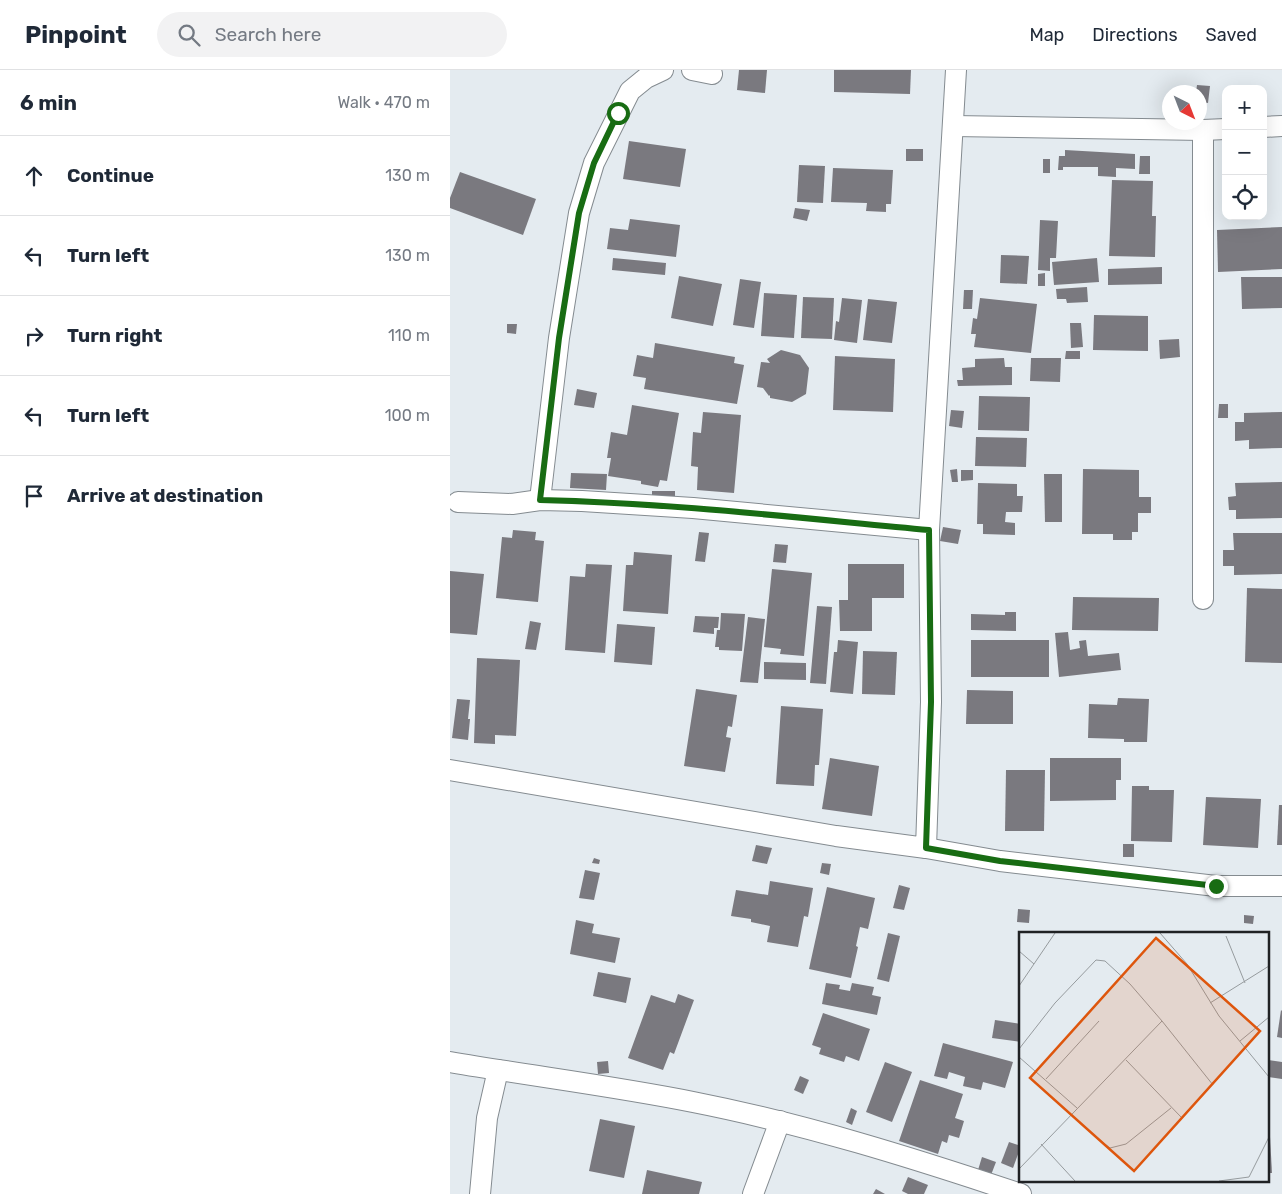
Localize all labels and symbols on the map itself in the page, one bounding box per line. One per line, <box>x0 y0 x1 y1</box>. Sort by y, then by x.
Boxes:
north arrow <box>1162 85 1207 130</box>
route start <box>607 102 630 125</box>
route end <box>1205 875 1228 898</box>
inset map <box>1019 932 1269 1182</box>

